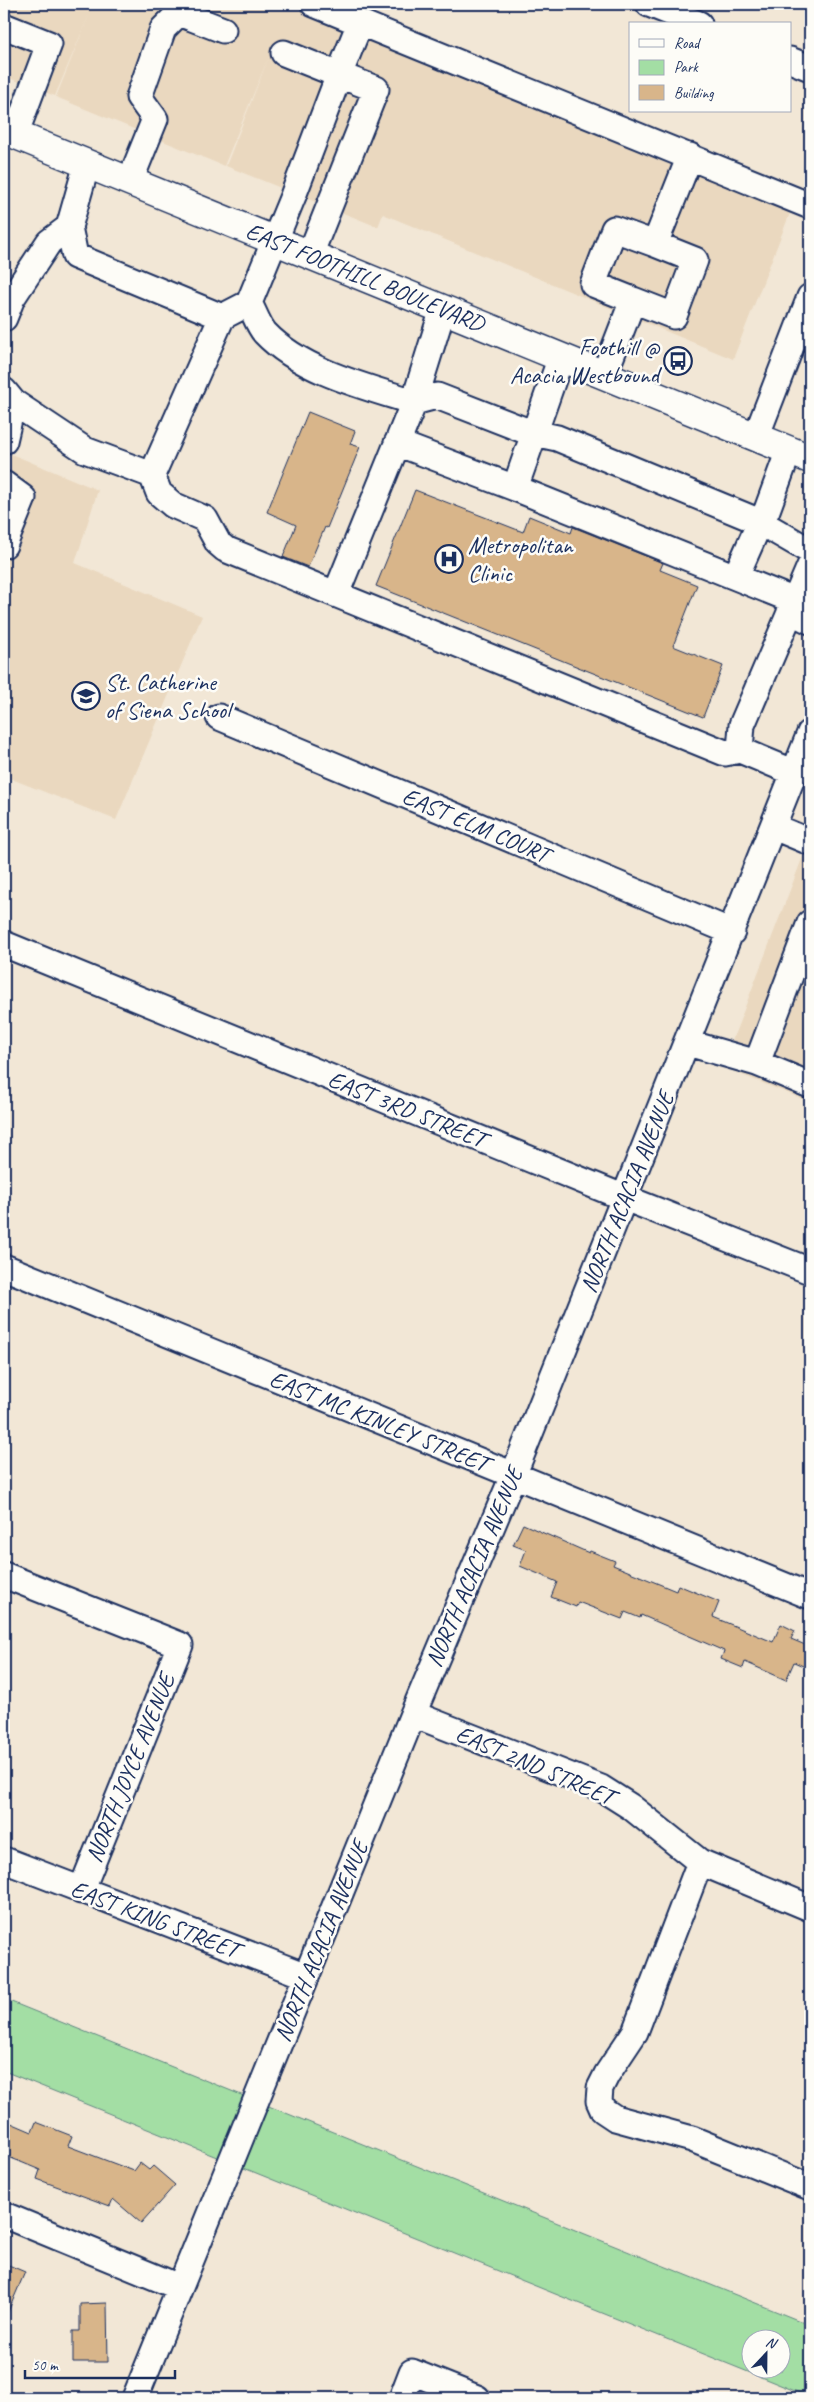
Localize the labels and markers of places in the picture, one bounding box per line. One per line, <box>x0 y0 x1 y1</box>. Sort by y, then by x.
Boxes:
place label: Foothill @ Acacia Westbound <box>510 332 663 390</box>
bus stop icon: Foothill @ Acacia Westbound <box>663 346 693 376</box>
place label: Metropolitan Clinic <box>468 530 574 588</box>
hospital icon: Metropolitan Clinic <box>434 544 464 574</box>
place label: St. Catherine of Siena School <box>105 667 234 725</box>
school or university icon: St. Catherine of Siena School <box>71 681 101 711</box>

